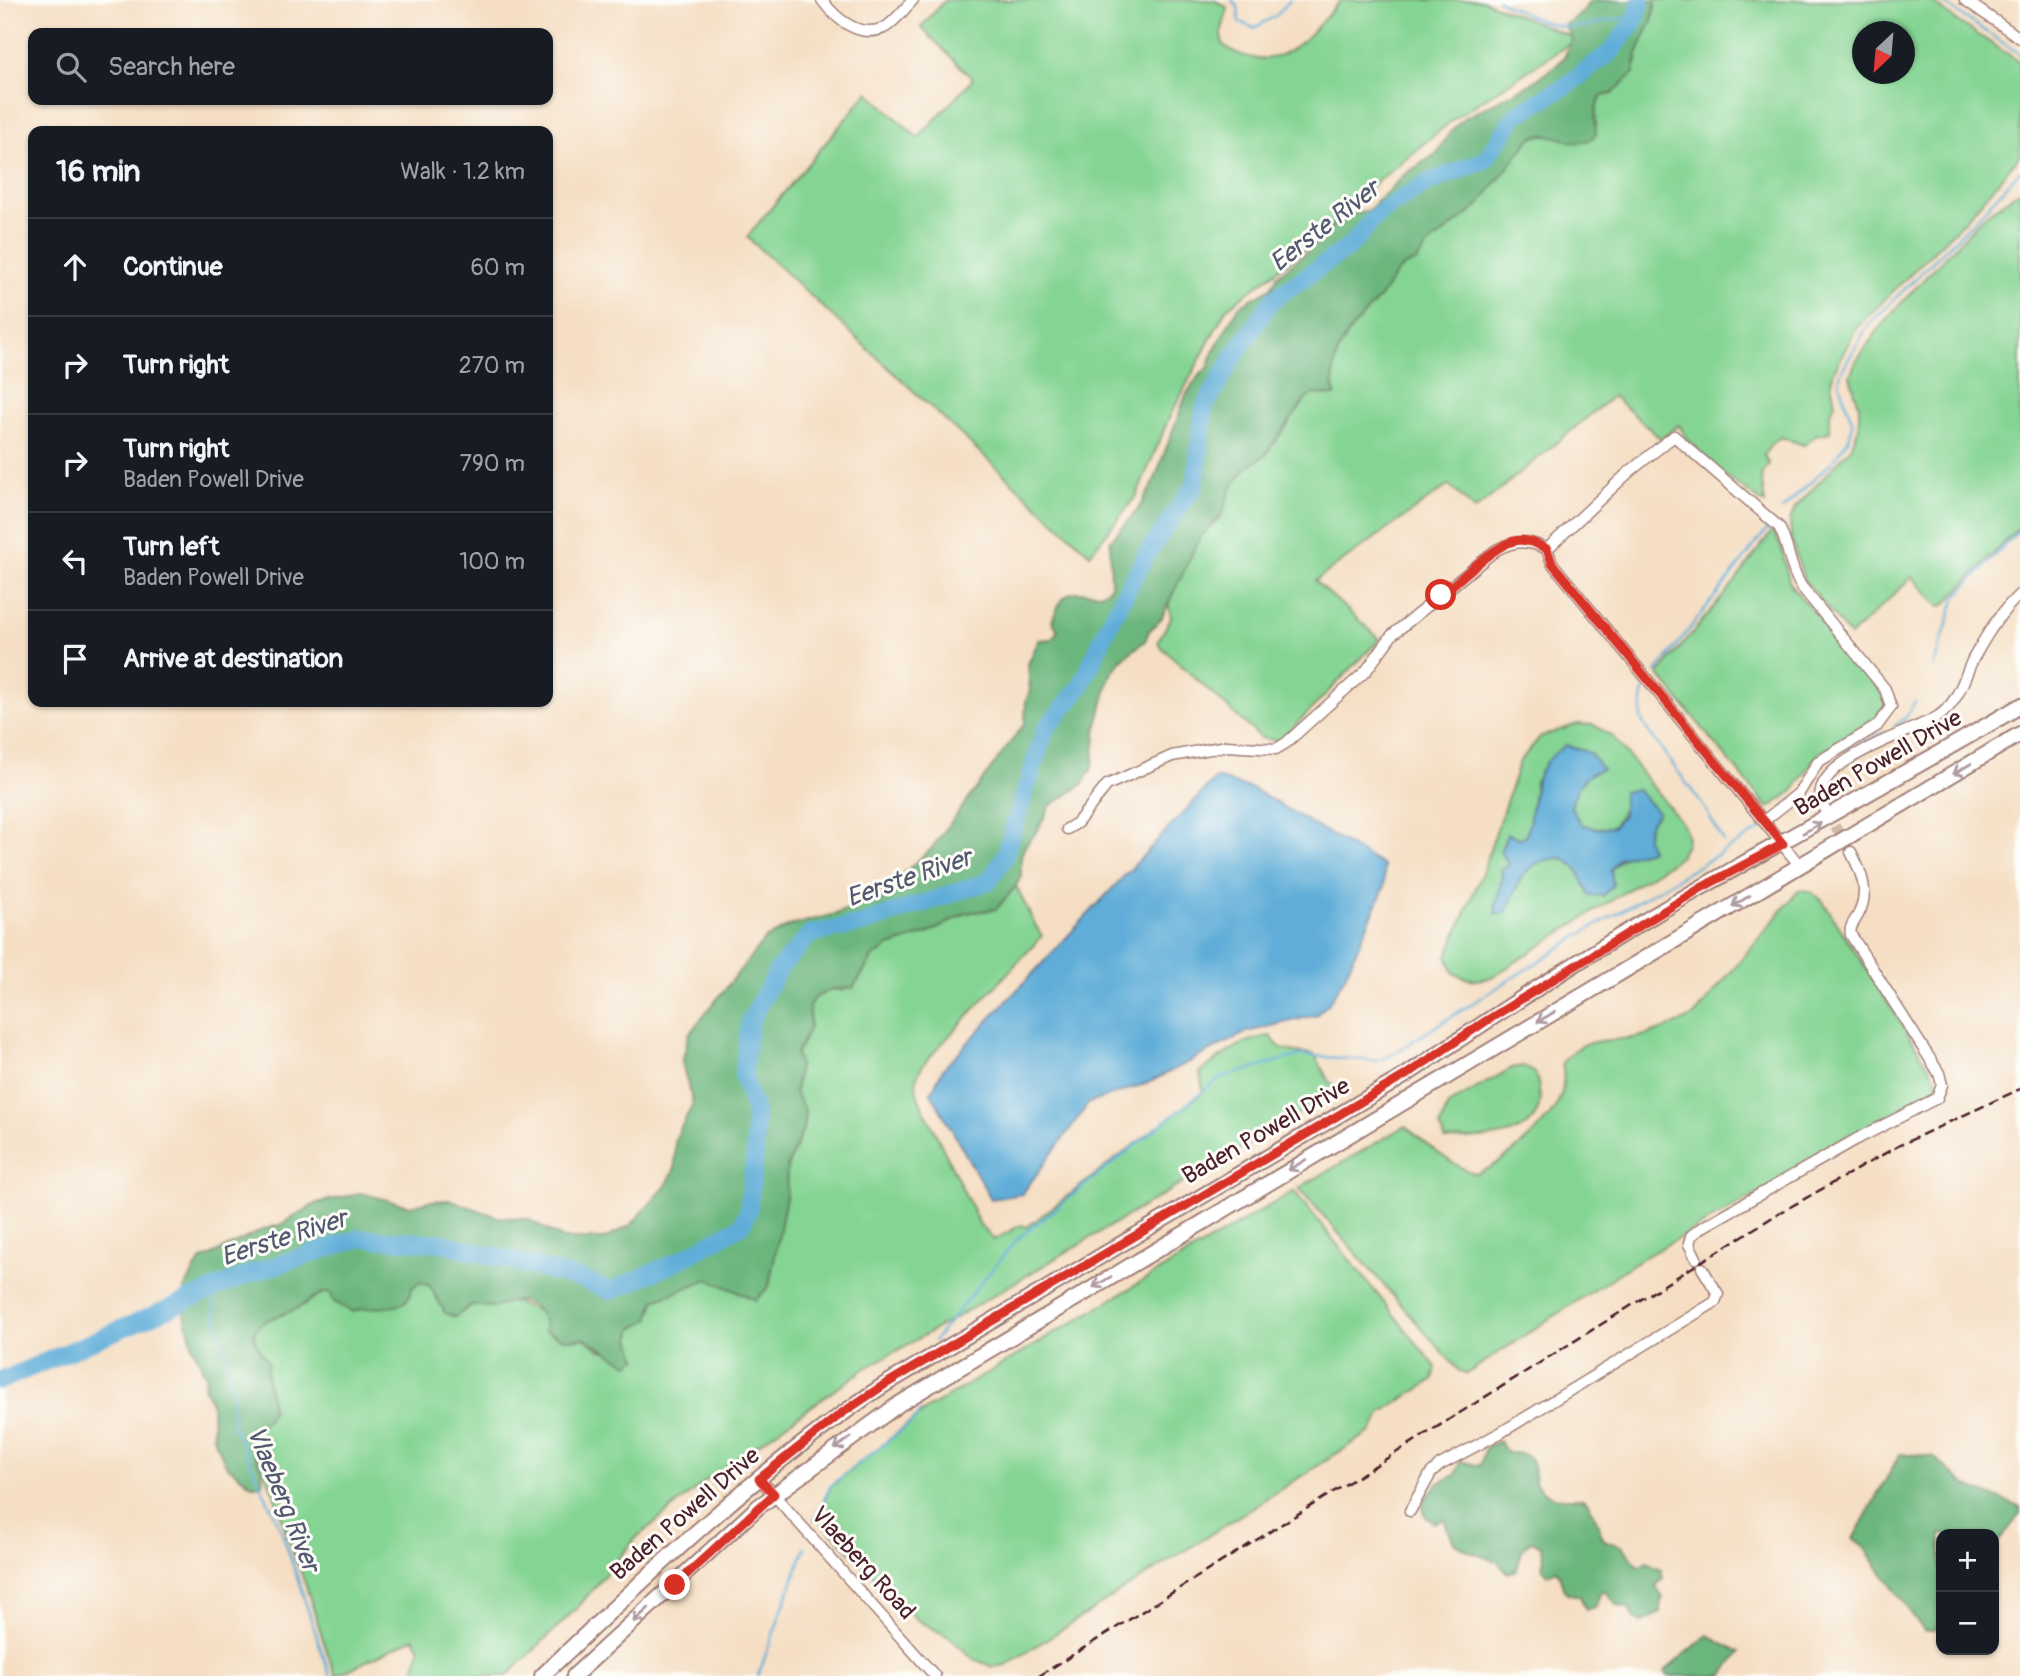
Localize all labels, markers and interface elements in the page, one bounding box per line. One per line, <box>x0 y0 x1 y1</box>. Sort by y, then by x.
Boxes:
north arrow <box>1852 21 1915 84</box>
search box <box>28 28 553 105</box>
icon: search <box>52 48 90 86</box>
text: Search here <box>108 51 235 83</box>
text: 16 min <box>56 153 140 190</box>
text: Walk · 1.2 km <box>400 157 525 186</box>
water label: Eerste River <box>1264 171 1389 279</box>
icon: ahead <box>56 248 94 286</box>
text: Continue <box>123 251 223 283</box>
text: 60 m <box>470 253 525 282</box>
icon: right <box>56 346 94 384</box>
text: Turn right <box>123 349 229 381</box>
text: 270 m <box>459 351 525 380</box>
text: Turn right <box>123 433 229 465</box>
icon: right <box>56 444 94 482</box>
text: 790 m <box>460 449 525 478</box>
text: Baden Powell Drive <box>123 465 304 494</box>
text: Turn left <box>123 531 219 563</box>
icon: left <box>56 542 94 580</box>
text: 100 m <box>459 547 525 576</box>
text: Baden Powell Drive <box>123 563 304 592</box>
route start <box>1425 579 1456 610</box>
icon: arrive <box>56 640 94 678</box>
text: Arrive at destination <box>123 643 343 675</box>
street label: Baden Powell Drive <box>1789 703 1967 823</box>
one-way arrow <box>1952 763 1972 777</box>
one-way arrow <box>1801 820 1821 834</box>
water label: Eerste River <box>842 840 979 914</box>
one-way arrow <box>1732 894 1752 908</box>
one-way arrow <box>1537 1010 1557 1024</box>
street label: Baden Powell Drive <box>1177 1071 1355 1191</box>
one-way arrow <box>1288 1158 1308 1172</box>
water label: Eerste River <box>217 1201 355 1273</box>
one-way arrow <box>1092 1275 1112 1289</box>
water label: Vlaeberg River <box>239 1421 328 1580</box>
one-way arrow <box>834 1436 853 1450</box>
street label: Baden Powell Drive <box>604 1441 766 1587</box>
street label: Vlaeberg Road <box>805 1500 921 1626</box>
map controls <box>1936 1529 1999 1655</box>
button: + <box>1936 1529 1999 1592</box>
route end <box>659 1569 690 1600</box>
button: − <box>1936 1592 1999 1655</box>
one-way arrow <box>632 1607 650 1623</box>

